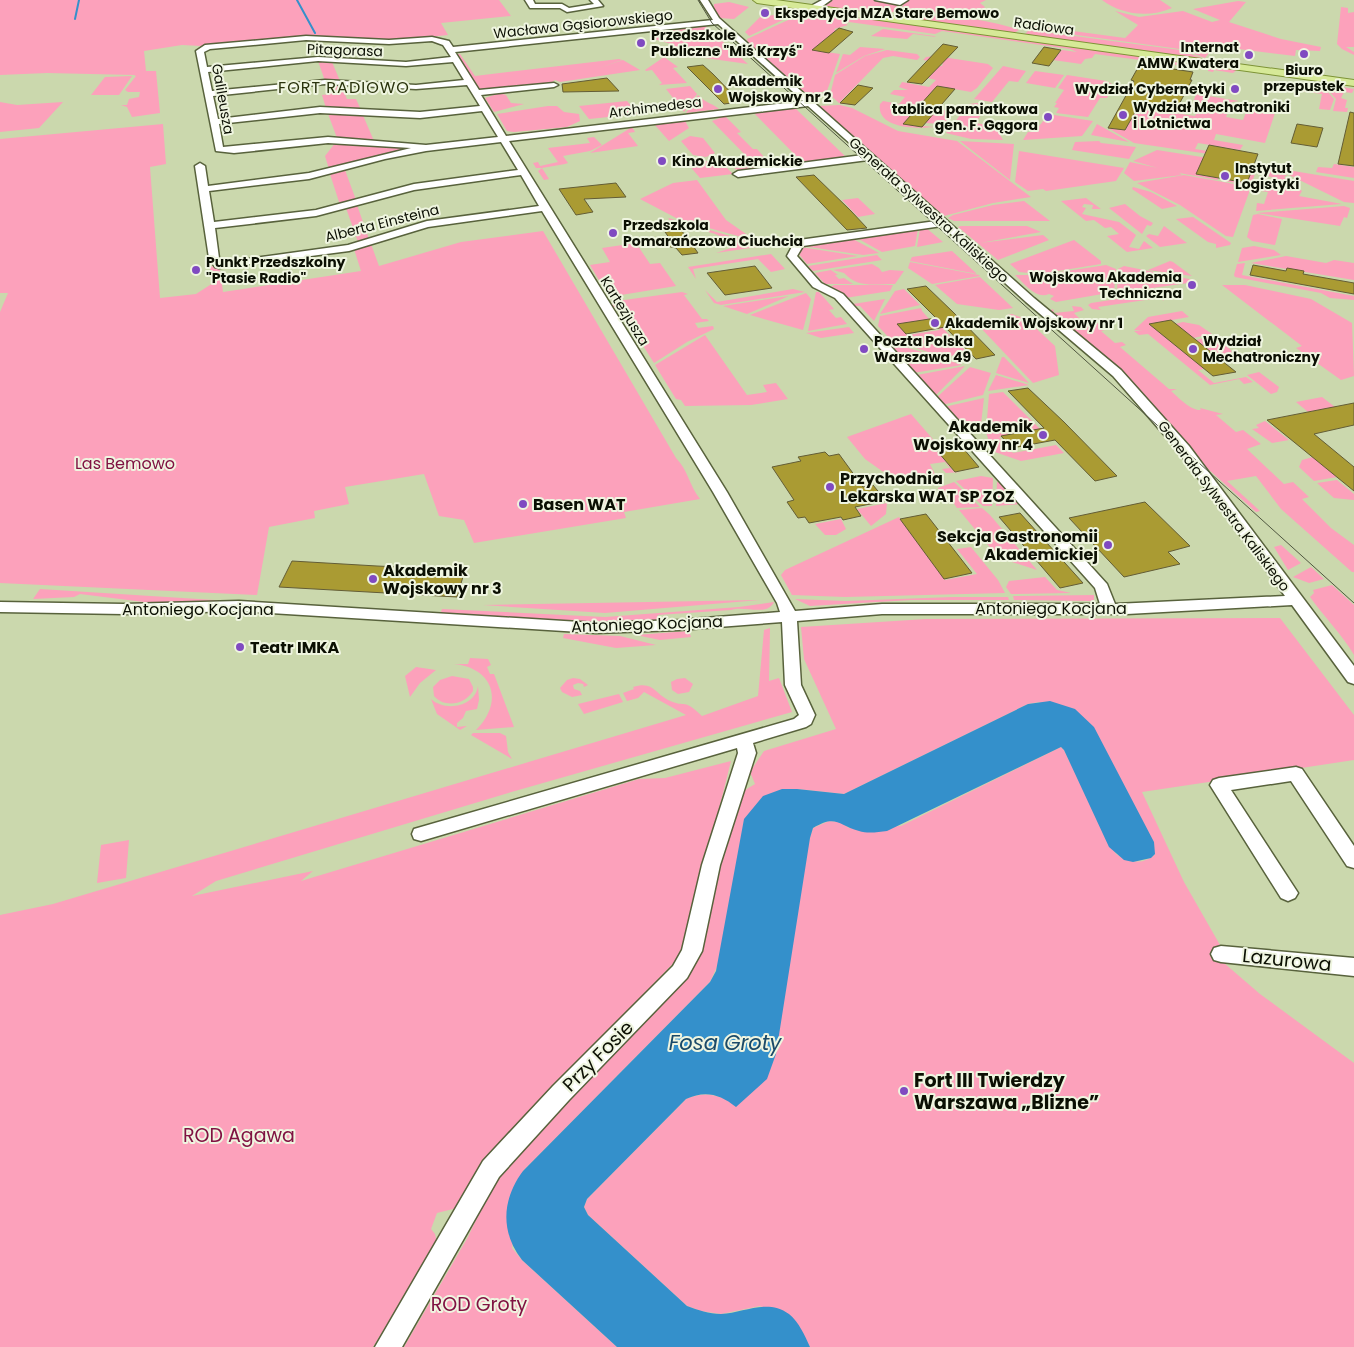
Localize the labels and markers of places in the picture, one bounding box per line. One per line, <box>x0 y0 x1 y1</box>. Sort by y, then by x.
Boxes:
place label: Ekspedycja MZA Stare Bemowo <box>775 3 999 23</box>
marker: Ekspedycja MZA Stare Bemowo <box>759 7 771 19</box>
place label: Przedszkole Publiczne "Miś Krzyś" <box>651 25 802 61</box>
marker: Przedszkole Publiczne "Miś Krzyś" <box>635 37 647 49</box>
place label: Internat AMW Kwatera <box>1137 37 1239 73</box>
marker: Biuro przepustek <box>1298 48 1310 60</box>
marker: Internat AMW Kwatera <box>1243 49 1255 61</box>
place label: Biuro przepustek <box>1264 60 1345 96</box>
place label: Akademik Wojskowy nr 2 <box>728 71 831 107</box>
place label: Wydział Cybernetyki <box>1075 79 1225 99</box>
marker: Akademik Wojskowy nr 2 <box>712 83 724 95</box>
marker: Wydział Cybernetyki <box>1229 83 1241 95</box>
place label: Wydział Mechatroniki i Lotnictwa <box>1133 97 1290 133</box>
place label: tablica pamiatkowa gen. F. Gągora <box>892 99 1038 135</box>
marker: Wydział Mechatroniki i Lotnictwa <box>1117 109 1129 121</box>
marker: tablica pamiatkowa gen. F. Gągora <box>1042 111 1054 123</box>
place label: Kino Akademickie <box>672 151 803 171</box>
marker: Kino Akademickie <box>656 155 668 167</box>
place label: Instytut Logistyki <box>1235 158 1299 194</box>
marker: Instytut Logistyki <box>1219 170 1231 182</box>
place label: Przedszkola Pomarańczowa Ciuchcia <box>623 215 803 251</box>
marker: Przedszkola Pomarańczowa Ciuchcia <box>607 227 619 239</box>
place label: Punkt Przedszkolny "Ptasie Radio" <box>206 252 346 288</box>
marker: Punkt Przedszkolny "Ptasie Radio" <box>190 264 202 276</box>
place label: Wojskowa Akademia Techniczna <box>1029 267 1182 303</box>
marker: Wojskowa Akademia Techniczna <box>1186 279 1198 291</box>
place label: Akademik Wojskowy nr 1 <box>945 313 1123 333</box>
marker: Akademik Wojskowy nr 1 <box>929 317 941 329</box>
place label: Poczta Polska Warszawa 49 <box>874 331 973 367</box>
place label: Wydział Mechatroniczny <box>1203 331 1320 367</box>
marker: Poczta Polska Warszawa 49 <box>858 343 870 355</box>
marker: Wydział Mechatroniczny <box>1187 343 1199 355</box>
place label: Akademik Wojskowy nr 4 <box>913 415 1033 456</box>
marker: Akademik Wojskowy nr 4 <box>1037 429 1049 441</box>
place label: Przychodnia Lekarska WAT SP ZOZ <box>840 467 1015 508</box>
marker: Przychodnia Lekarska WAT SP ZOZ <box>824 481 836 493</box>
place label: Basen WAT <box>533 493 626 516</box>
marker: Basen WAT <box>517 498 529 510</box>
place label: Sekcja Gastronomii Akademickiej <box>937 525 1098 566</box>
marker: Sekcja Gastronomii Akademickiej <box>1102 539 1114 551</box>
place label: Akademik Wojskowy nr 3 <box>383 559 502 600</box>
marker: Akademik Wojskowy nr 3 <box>367 573 379 585</box>
place label: Teatr IMKA <box>250 636 339 659</box>
marker: Teatr IMKA <box>234 641 246 653</box>
place label: Fort III Twierdzy Warszawa „Blizne” <box>914 1067 1099 1116</box>
marker: Fort III Twierdzy Warszawa „Blizne” <box>898 1085 910 1097</box>

